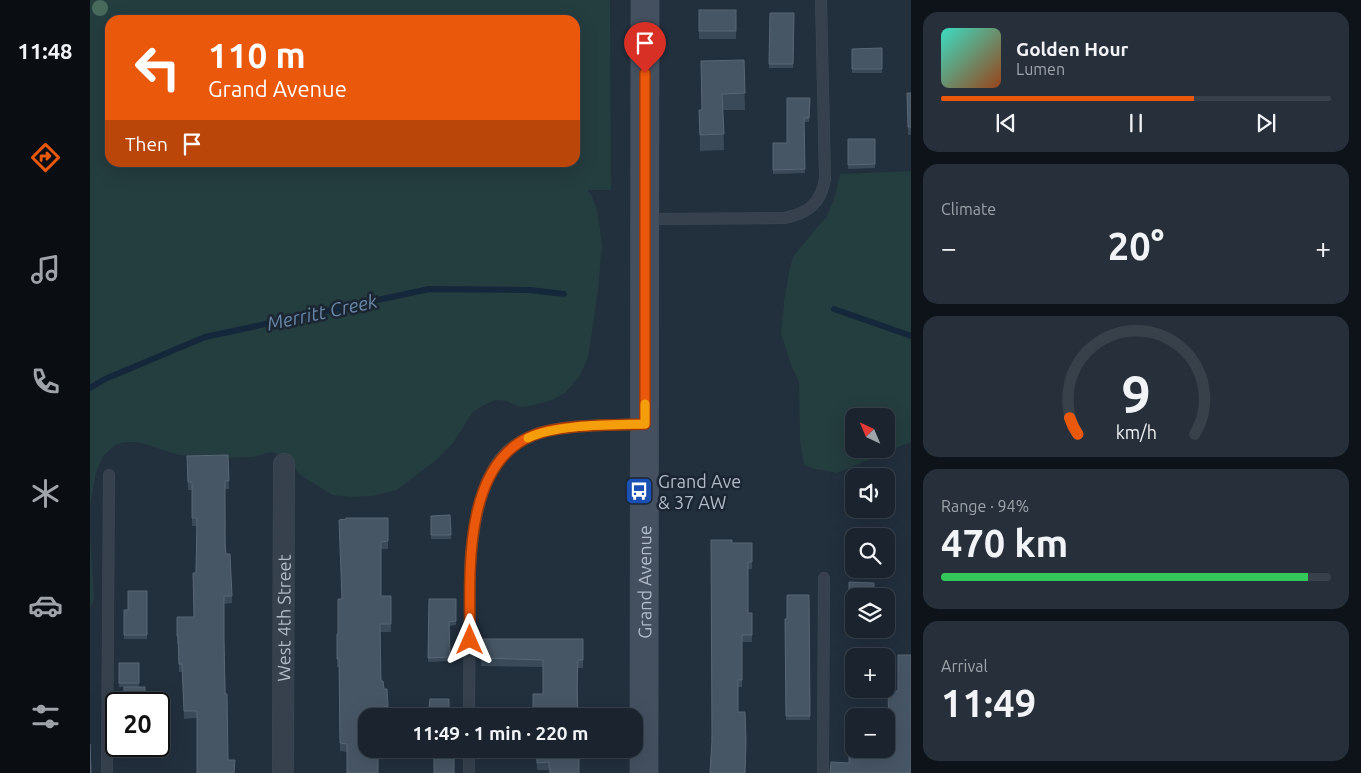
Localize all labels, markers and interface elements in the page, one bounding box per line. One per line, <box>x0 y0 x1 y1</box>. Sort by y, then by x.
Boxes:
pin <box>624 22 666 73</box>
icon: arrive <box>631 29 659 57</box>
icon: left <box>125 35 190 100</box>
text: 110 m <box>208 35 306 75</box>
text: 11:48 <box>17 38 73 63</box>
text: Golden Hour <box>1016 38 1128 60</box>
text: Lumen <box>1016 60 1065 78</box>
text: Grand Avenue <box>208 76 347 101</box>
icon: previous <box>992 109 1020 137</box>
icon: pause <box>1122 109 1150 137</box>
icon: next <box>1252 109 1280 137</box>
icon: arrive <box>178 130 206 158</box>
text: Then <box>125 133 168 155</box>
icon: directions <box>28 140 63 175</box>
text: Climate <box>941 200 996 218</box>
text: 20° <box>1108 225 1164 267</box>
text: − <box>941 232 957 263</box>
text: + <box>1315 232 1331 263</box>
icon: music <box>28 252 63 287</box>
water label: Merritt Creek <box>265 290 379 334</box>
icon: phone <box>28 364 63 399</box>
text: 9 <box>1121 365 1151 423</box>
north arrow <box>845 408 895 458</box>
map controls <box>845 408 895 758</box>
text: km/h <box>1115 422 1157 442</box>
button: sound <box>845 468 895 518</box>
place label: Grand Ave & 37 AW <box>658 471 741 512</box>
icon: climate <box>28 476 63 511</box>
bus stop icon: Grand Ave & 37 AW <box>624 476 654 506</box>
text: Range · 94% <box>941 497 1029 515</box>
text: 470 km <box>941 522 1068 564</box>
street label: Grand Avenue <box>634 525 654 639</box>
button: search <box>845 528 895 578</box>
street label: West 4th Street <box>273 554 294 682</box>
icon: car <box>28 588 63 623</box>
button: layers <box>845 588 895 638</box>
position arrow <box>443 613 495 665</box>
button: + <box>845 648 895 698</box>
text: Arrival <box>941 657 988 675</box>
text: 11:49 <box>941 682 1036 724</box>
speed limit sign: 20 <box>105 692 170 757</box>
icon: filters <box>28 699 63 734</box>
button: − <box>845 708 895 758</box>
text: 11:49 · 1 min · 220 m <box>413 722 588 744</box>

